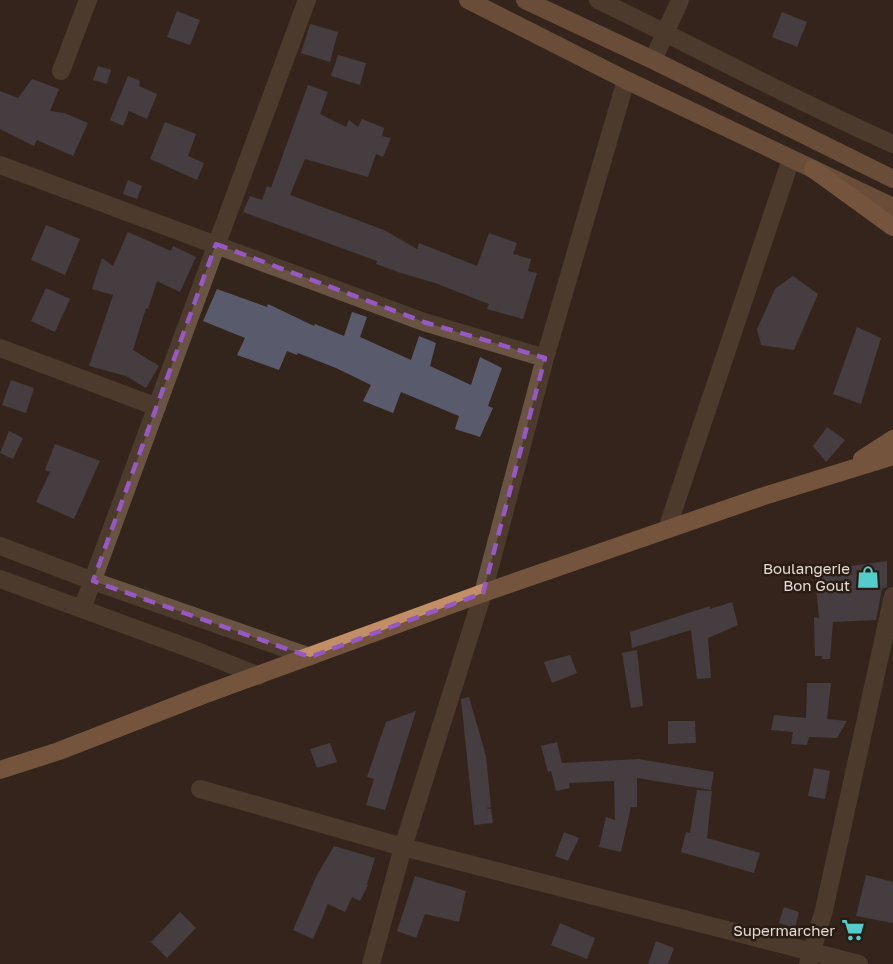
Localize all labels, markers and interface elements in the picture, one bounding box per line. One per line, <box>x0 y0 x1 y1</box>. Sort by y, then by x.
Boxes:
place label: Boulangerie Bon Gout <box>763 559 850 594</box>
shop icon: Boulangerie Bon Gout <box>855 564 881 590</box>
supermarket icon: Supermarcher <box>840 917 866 943</box>
place label: Supermarcher <box>733 921 835 939</box>

